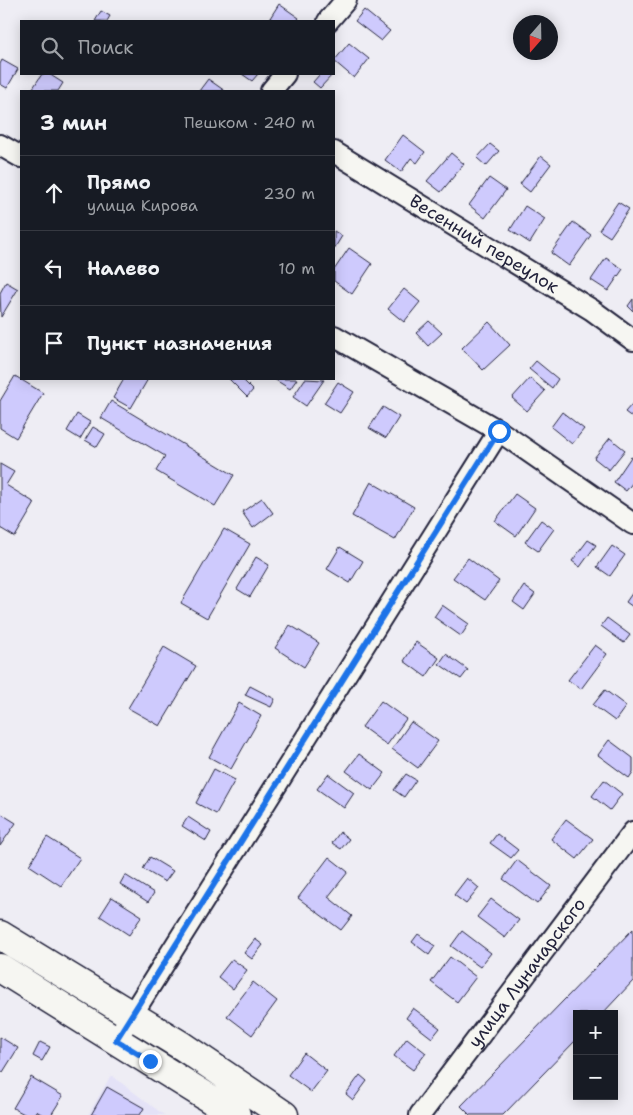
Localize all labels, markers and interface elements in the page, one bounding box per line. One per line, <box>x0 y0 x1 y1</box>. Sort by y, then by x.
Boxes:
north arrow <box>513 15 558 60</box>
search box <box>20 20 335 75</box>
icon: search <box>38 34 66 62</box>
text: Поиск <box>78 35 133 60</box>
text: 3 мин <box>40 109 107 137</box>
text: Пешком · 240 m <box>184 112 315 133</box>
text: Прямо <box>87 170 151 195</box>
icon: ahead <box>40 179 68 207</box>
text: 230 m <box>263 183 315 204</box>
street label: Весенний переулок <box>405 189 564 299</box>
text: улица Кирова <box>87 195 198 216</box>
icon: left <box>40 254 68 282</box>
text: Налево <box>87 256 160 281</box>
text: 10 m <box>278 258 315 279</box>
icon: arrive <box>40 329 68 357</box>
text: Пункт назначения <box>87 331 272 356</box>
route start <box>488 420 511 443</box>
street label: улица Луначарского <box>463 893 591 1053</box>
map controls <box>573 1010 618 1100</box>
button: + <box>573 1010 618 1055</box>
route end <box>139 1050 162 1073</box>
button: − <box>573 1055 618 1100</box>

